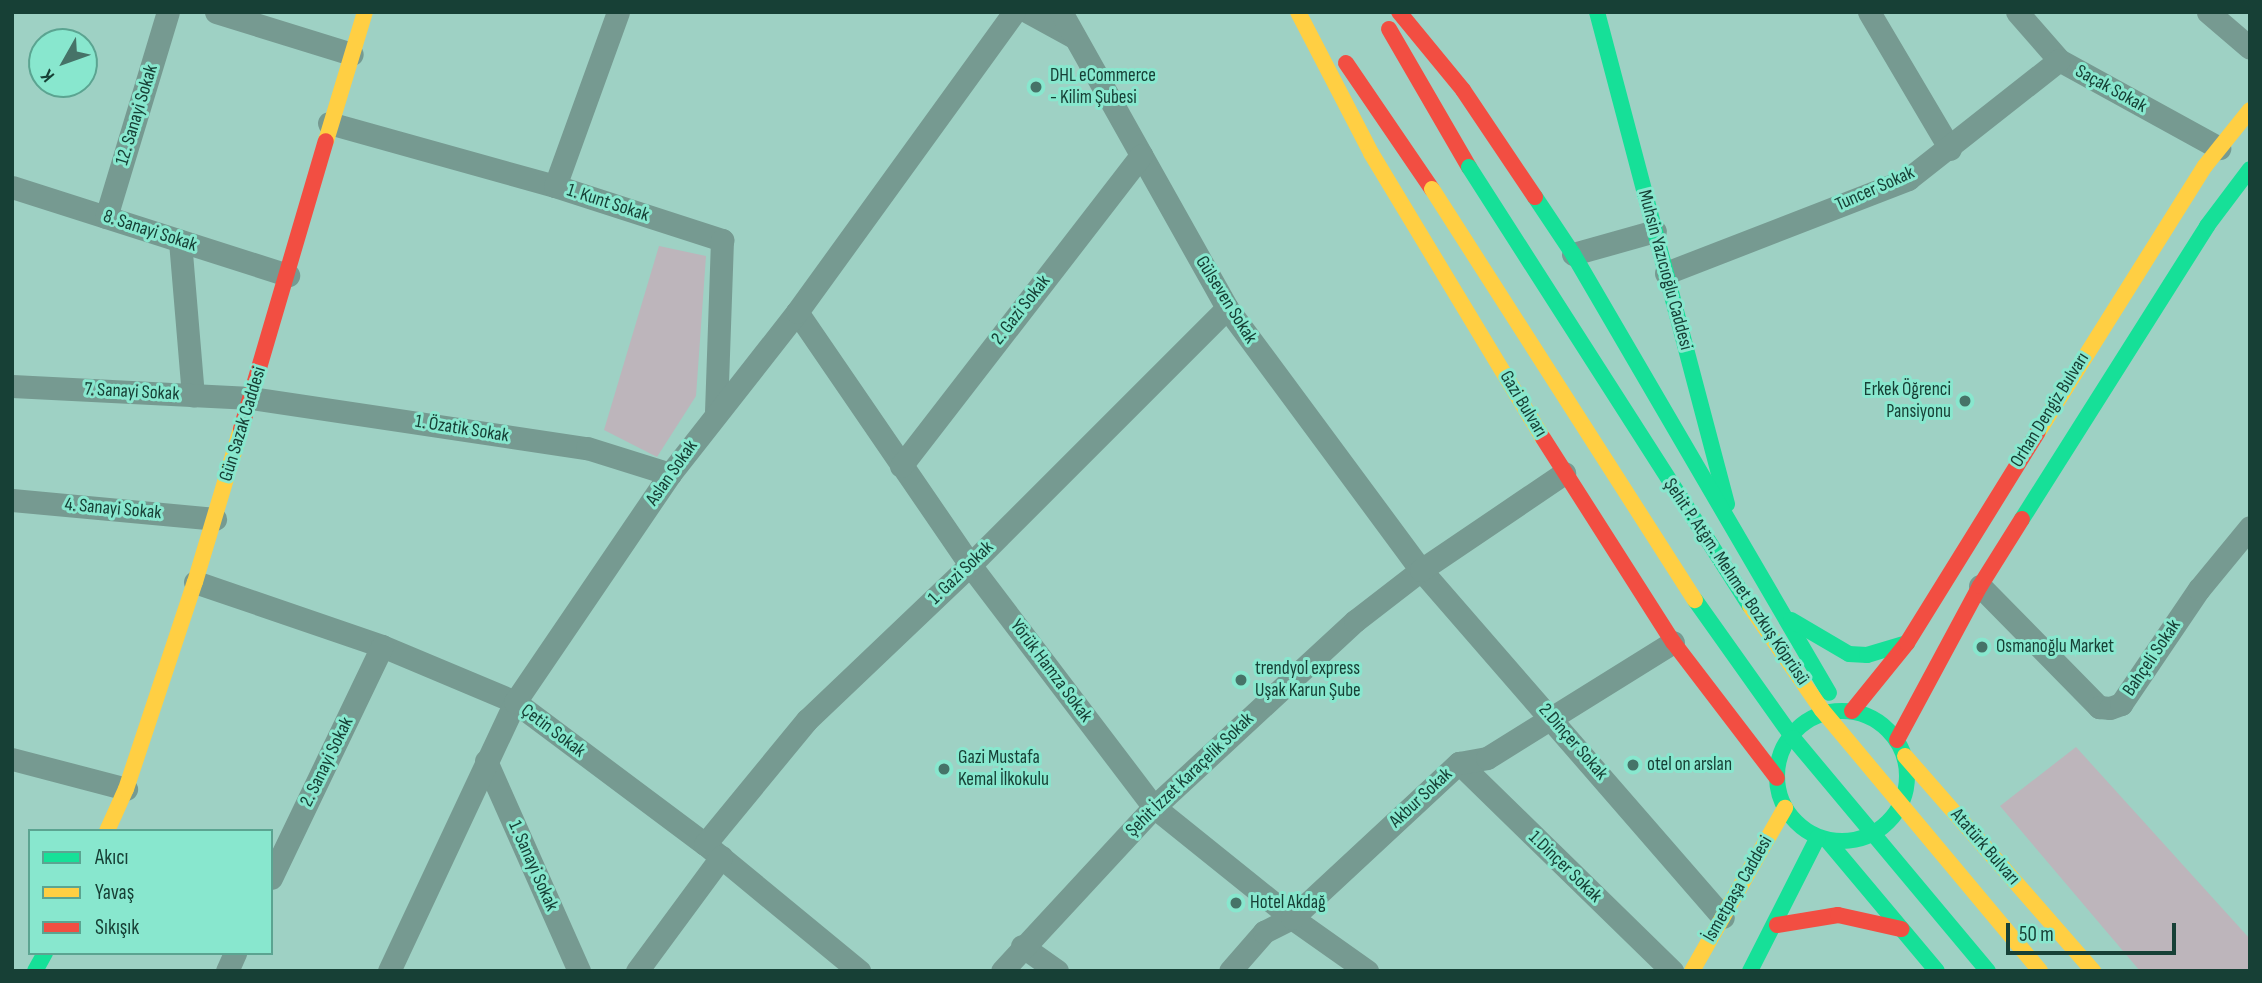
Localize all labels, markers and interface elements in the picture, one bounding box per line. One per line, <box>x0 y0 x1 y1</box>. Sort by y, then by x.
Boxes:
north arrow <box>28 28 98 98</box>
street label: Saçak Sokak <box>2071 60 2151 118</box>
street label: 12. Sanayi Sokak <box>111 62 163 168</box>
text: K <box>36 65 60 87</box>
place label: DHL eCommerce - Kilim Şubesi <box>1050 65 1156 109</box>
marker: DHL eCommerce - Kilim Şubesi <box>1028 79 1044 95</box>
street label: Tuncer Sokak <box>1832 162 1918 216</box>
street label: 1. Kunt Sokak <box>564 179 652 227</box>
street label: Muhsin Yazıcıoğlu Caddesi <box>1633 188 1697 352</box>
street label: 8. Sanayi Sokak <box>100 205 200 257</box>
street label: Gülseven Sokak <box>1190 252 1262 348</box>
street label: 2. Gazi Sokak <box>987 271 1055 349</box>
street label: Orhan Dengiz Bulvarı <box>2006 348 2094 472</box>
street label: Gün Sazak Caddesi <box>215 364 271 484</box>
street label: Gazi Bulvarı <box>1494 367 1552 441</box>
street label: 7. Sanayi Sokak <box>84 378 180 406</box>
place label: Erkek Öğrenci Pansiyonu <box>1864 379 1951 423</box>
marker: Erkek Öğrenci Pansiyonu <box>1957 393 1973 409</box>
street label: 1. Özatik Sokak <box>413 410 511 448</box>
street label: Aslan Sokak <box>641 436 703 510</box>
street label: Şehit P. Atğm. Mehmet Bozkuş Köprüsü <box>1658 474 1814 690</box>
street label: 4. Sanayi Sokak <box>64 493 162 525</box>
street label: 1. Gazi Sokak <box>924 536 998 610</box>
street label: Yörük Hamza Sokak <box>1005 615 1097 727</box>
street label: Bahçeli Sokak <box>2118 615 2186 701</box>
place label: Osmanoğlu Market <box>1996 636 2114 658</box>
marker: Osmanoğlu Market <box>1974 639 1990 655</box>
place label: trendyol express Uşak Karun Şube <box>1255 658 1361 702</box>
marker: trendyol express Uşak Karun Şube <box>1233 672 1249 688</box>
street label: Çetin Sokak <box>516 699 590 763</box>
street label: 2.Dinçer Sokak <box>1534 699 1612 785</box>
street label: Şehit İzzet Karaçelik Sokak <box>1121 708 1259 842</box>
street label: 2. Sanayi Sokak <box>296 713 358 811</box>
place label: Gazi Mustafa Kemal İlkokulu <box>958 747 1049 791</box>
place label: otel on arslan <box>1647 754 1732 776</box>
marker: otel on arslan <box>1625 757 1641 773</box>
marker: Gazi Mustafa Kemal İlkokulu <box>936 761 952 777</box>
street label: Akbur Sokak <box>1385 763 1457 833</box>
street label: Atatürk Bulvarı <box>1946 804 2024 890</box>
street label: 1. Sanayi Sokak <box>503 817 563 915</box>
street label: 1.Dinçer Sokak <box>1524 826 1606 908</box>
legend <box>28 829 273 955</box>
street label: İsmetpaşa Caddesi <box>1698 832 1778 946</box>
text: Akıcı <box>95 845 128 870</box>
text: Yavaş <box>95 880 134 905</box>
place label: Hotel Akdağ <box>1250 892 1326 914</box>
marker: Hotel Akdağ <box>1228 895 1244 911</box>
scale bar <box>2010 909 2180 953</box>
text: Sıkışık <box>95 915 139 940</box>
text: 50 m <box>2019 922 2054 947</box>

